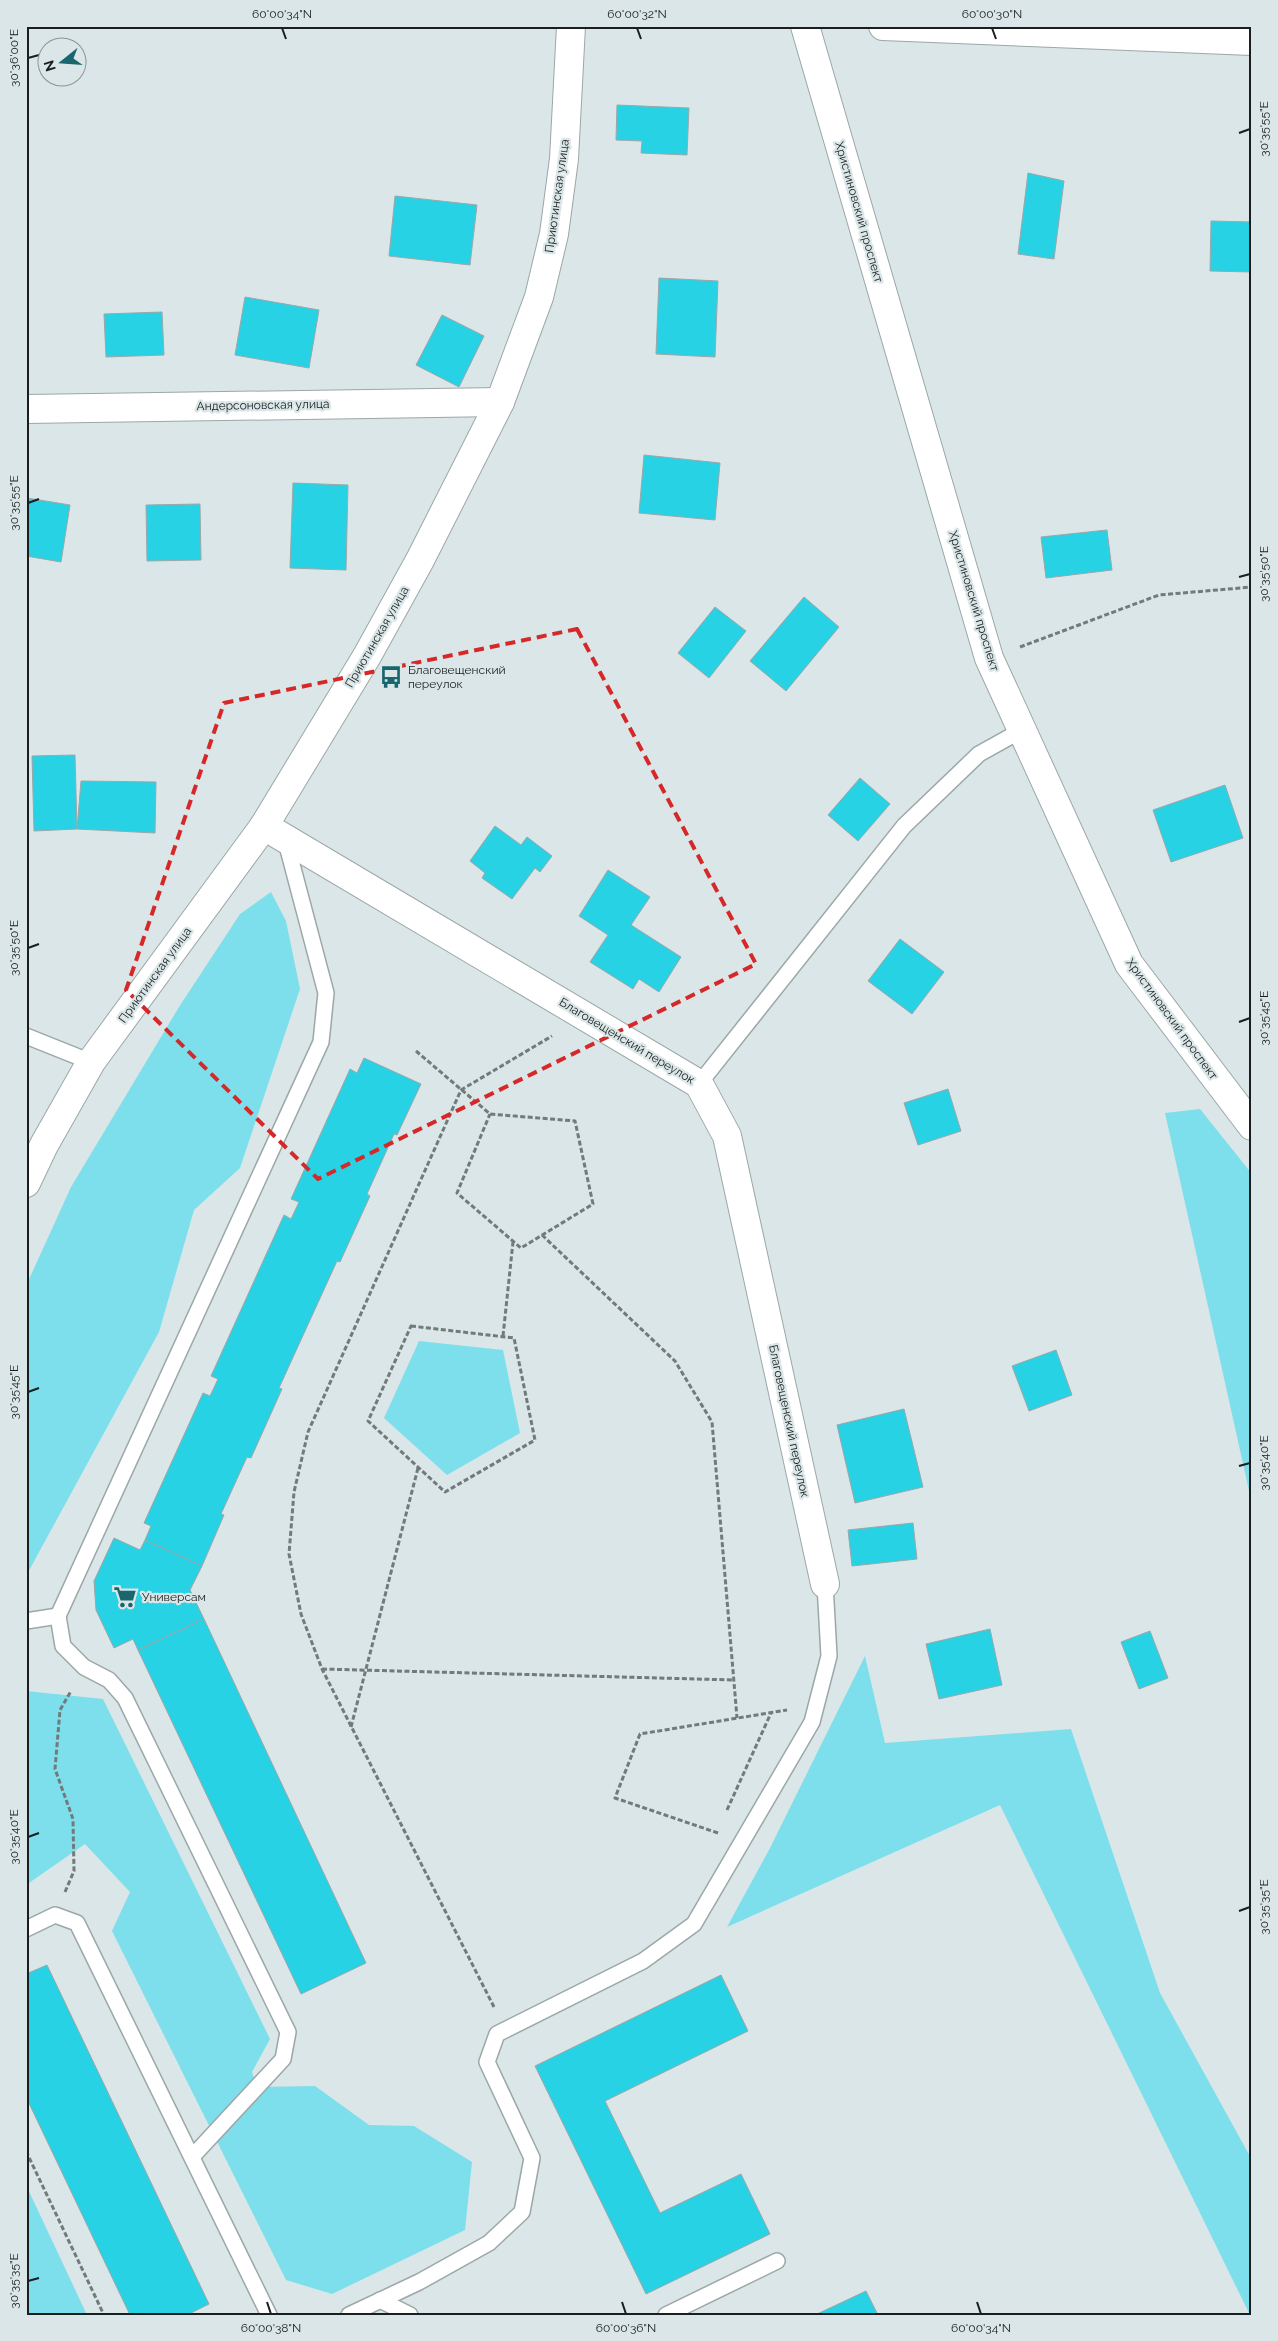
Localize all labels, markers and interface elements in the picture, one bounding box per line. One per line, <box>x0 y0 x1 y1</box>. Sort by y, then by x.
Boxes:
text: 60°00'34"N <box>252 7 312 21</box>
text: 60°00'32"N <box>607 7 667 21</box>
text: 60°00'30"N <box>962 7 1022 21</box>
text: 30°36'00"E <box>7 29 21 87</box>
north arrow <box>38 38 88 88</box>
text: N <box>40 58 59 73</box>
text: 30°35'55"E <box>1257 101 1271 157</box>
street label: Приютинская улица <box>542 138 572 254</box>
street label: Христиновский проспект <box>832 140 886 284</box>
street label: Андерсоновская улица <box>196 397 330 413</box>
text: 30°35'55"E <box>7 475 21 531</box>
street label: Христиновский проспект <box>946 529 1002 673</box>
text: 30°35'50"E <box>1257 546 1271 602</box>
street label: Приютинская улица <box>342 584 412 690</box>
place label: Благовещенский переулок <box>408 663 506 691</box>
bus stop icon: Благовещенский переулок <box>378 664 404 690</box>
text: 30°35'50"E <box>7 920 21 976</box>
street label: Приютинская улица <box>116 925 194 1025</box>
street label: Христиновский проспект <box>1123 956 1221 1082</box>
text: 30°35'45"E <box>1257 991 1271 1045</box>
street label: Благовещенский переулок <box>557 995 697 1087</box>
street label: Благовещенский переулок <box>766 1343 812 1499</box>
text: 30°35'45"E <box>7 1365 21 1419</box>
text: 30°35'40"E <box>1257 1435 1271 1491</box>
supermarket icon: Универсам <box>112 1584 138 1610</box>
place label: Универсам <box>142 1590 206 1604</box>
text: 30°35'40"E <box>7 1809 21 1865</box>
text: 30°35'35"E <box>1257 1879 1271 1935</box>
text: 30°35'35"E <box>7 2253 21 2309</box>
text: 60°00'38"N <box>241 2321 301 2335</box>
text: 60°00'36"N <box>596 2321 656 2335</box>
text: 60°00'34"N <box>951 2321 1011 2335</box>

